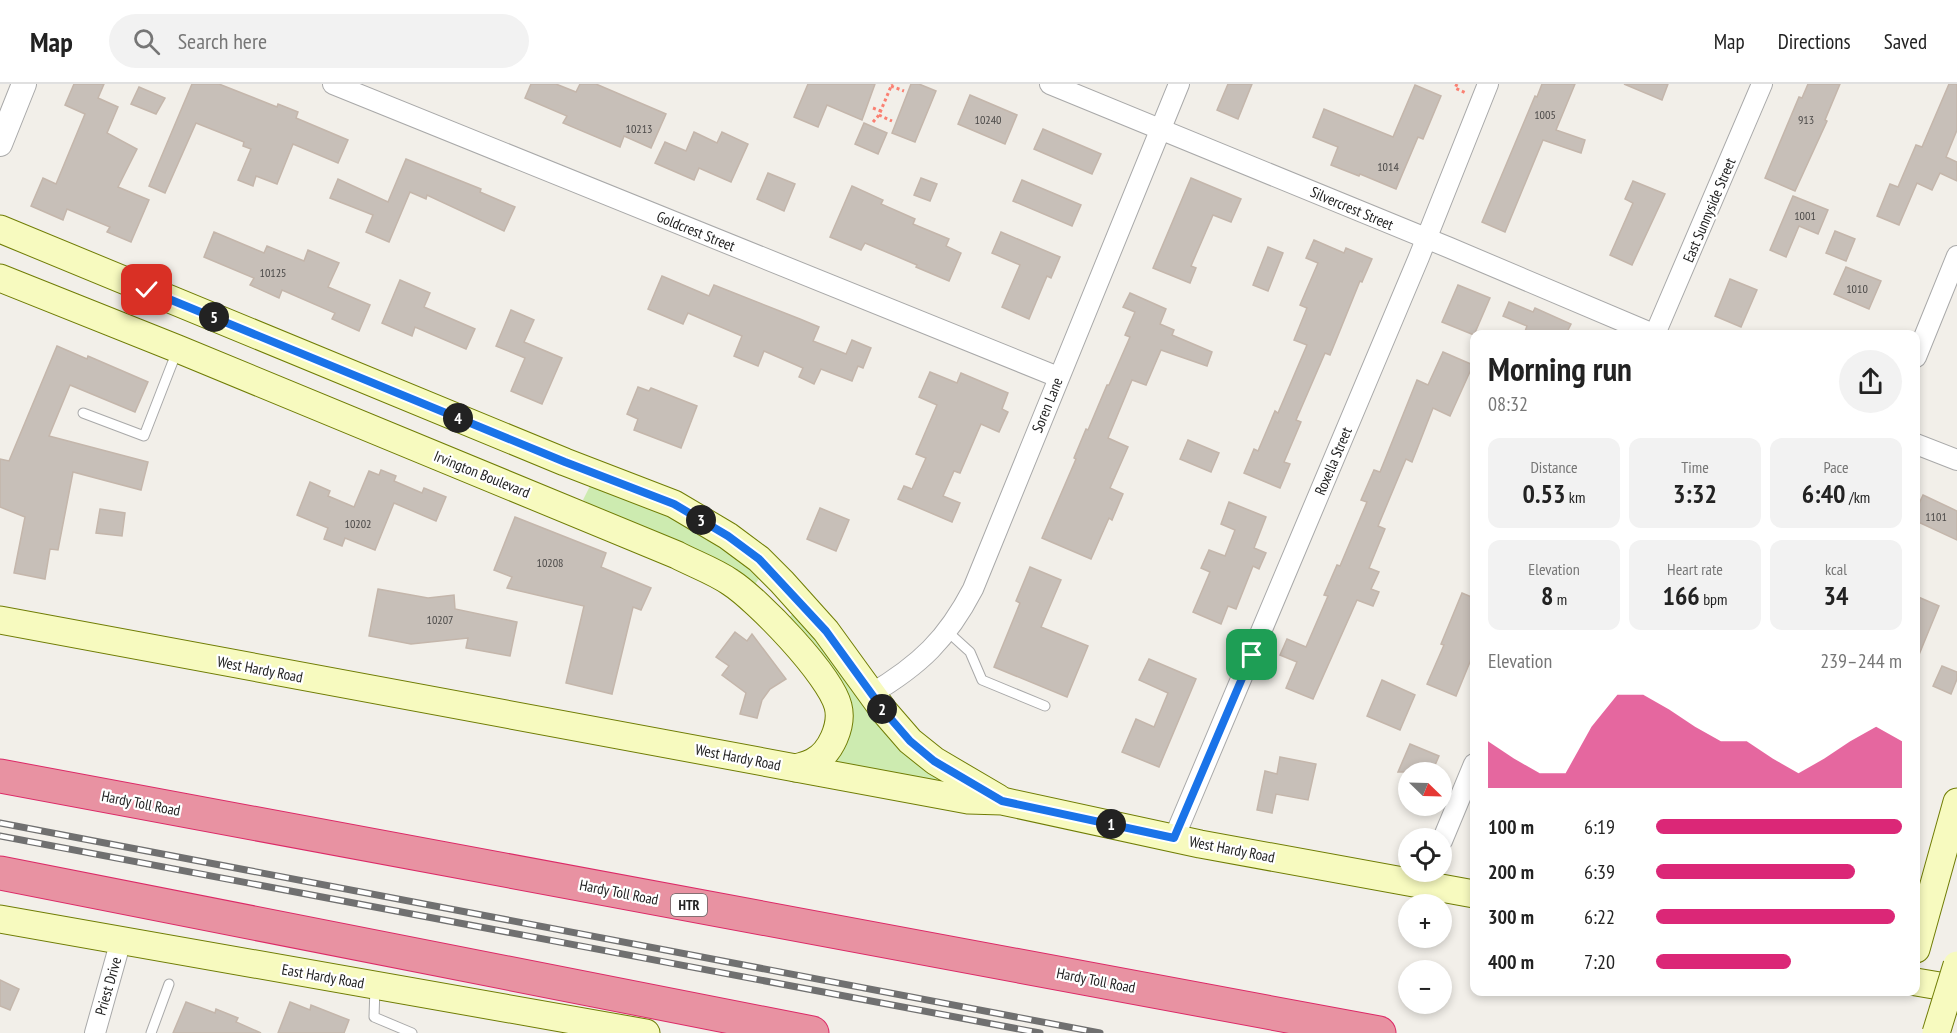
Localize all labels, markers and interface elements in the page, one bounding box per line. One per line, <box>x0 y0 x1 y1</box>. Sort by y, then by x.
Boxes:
search box <box>109 14 529 68</box>
text: Map <box>30 23 73 60</box>
icon: search <box>130 25 163 58</box>
text: Search here <box>178 27 267 55</box>
text: Map <box>1714 28 1745 55</box>
text: Directions <box>1778 28 1851 55</box>
text: Saved <box>1884 28 1927 55</box>
house number: 1005 <box>1534 107 1556 122</box>
house number: 10240 <box>974 112 1002 127</box>
house number: 913 <box>1798 112 1814 127</box>
house number: 10213 <box>625 121 653 136</box>
street label: East Sunnyside Street <box>1678 155 1740 265</box>
house number: 1014 <box>1377 159 1399 174</box>
street label: Silvercrest Street <box>1308 182 1396 234</box>
street label: Goldcrest Street <box>654 207 738 255</box>
house number: 1001 <box>1794 208 1816 223</box>
pin <box>121 264 172 315</box>
house number: 10125 <box>259 265 287 280</box>
icon: check <box>130 273 163 306</box>
house number: 1010 <box>1846 281 1868 296</box>
pin: 5 <box>199 302 229 332</box>
text: 5 <box>210 307 218 327</box>
text: Morning run <box>1488 347 1632 390</box>
button: share <box>1839 350 1902 413</box>
street label: Soren Lane <box>1027 375 1067 435</box>
text: 08:32 <box>1488 391 1528 417</box>
pin: 4 <box>443 403 473 433</box>
text: 4 <box>454 408 462 428</box>
street label: Roxella Street <box>1310 424 1356 498</box>
street label: Irvington Boulevard <box>431 446 533 502</box>
text: Distance <box>1530 457 1578 477</box>
text: Time <box>1681 457 1709 477</box>
text: Pace <box>1823 457 1849 477</box>
text: 0.53 <box>1523 477 1565 510</box>
text: 3:32 <box>1673 477 1717 510</box>
text: 6:40 <box>1802 477 1846 510</box>
text: km <box>1565 487 1585 507</box>
text: /km <box>1846 487 1870 507</box>
pin: 3 <box>686 505 716 535</box>
house number: 1101 <box>1925 509 1947 524</box>
text: 3 <box>697 510 705 530</box>
house number: 10202 <box>344 516 372 531</box>
house number: 10208 <box>536 555 564 570</box>
text: Elevation <box>1528 559 1580 579</box>
text: Heart rate <box>1667 559 1723 579</box>
text: kcal <box>1825 559 1847 579</box>
text: 8 <box>1541 579 1553 612</box>
text: 166 <box>1662 579 1700 612</box>
text: 34 <box>1824 579 1848 612</box>
text: m <box>1553 589 1567 609</box>
text: bpm <box>1700 589 1728 609</box>
house number: 10207 <box>426 612 454 627</box>
pin <box>1226 629 1277 680</box>
icon: arrive <box>1235 638 1268 671</box>
text: Elevation <box>1488 648 1552 674</box>
text: 239–244 m <box>1820 648 1902 674</box>
street label: West Hardy Road <box>216 651 304 687</box>
pin: 2 <box>867 694 897 724</box>
text: 2 <box>878 699 886 719</box>
street label: West Hardy Road <box>694 739 782 775</box>
north arrow <box>1398 762 1452 816</box>
map controls <box>1398 762 1452 1014</box>
street label: Hardy Toll Road <box>100 786 182 820</box>
pin: 1 <box>1096 809 1126 839</box>
text: 1 <box>1107 814 1115 834</box>
text: 100 m <box>1488 814 1534 840</box>
text: 6:19 <box>1584 814 1615 840</box>
button: locate <box>1398 828 1452 882</box>
street label: West Hardy Road <box>1188 831 1276 867</box>
text: 200 m <box>1488 859 1534 885</box>
text: 6:39 <box>1584 859 1615 885</box>
street label: Hardy Toll Road <box>578 875 660 909</box>
road number: HTR <box>671 894 707 916</box>
button: + <box>1398 894 1452 948</box>
text: 300 m <box>1488 904 1534 930</box>
text: 6:22 <box>1584 904 1615 930</box>
text: 400 m <box>1488 949 1534 975</box>
text: 7:20 <box>1584 949 1615 975</box>
street label: Priest Drive <box>91 955 125 1017</box>
street label: East Hardy Road <box>280 959 366 993</box>
button: − <box>1398 960 1452 1014</box>
street label: Hardy Toll Road <box>1055 963 1137 997</box>

